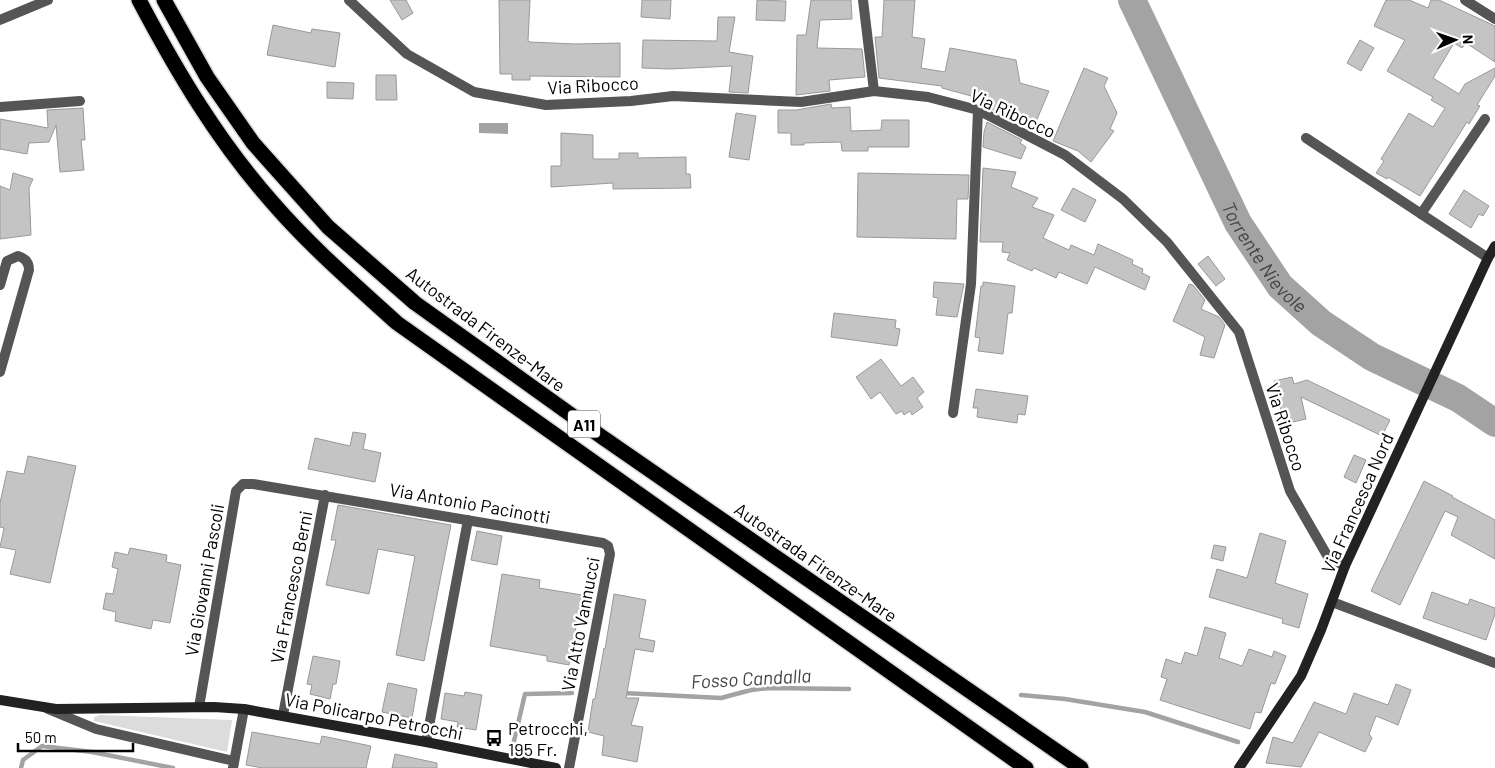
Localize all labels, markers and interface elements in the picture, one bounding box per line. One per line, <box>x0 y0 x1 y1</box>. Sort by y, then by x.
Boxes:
north arrow <box>1430 15 1480 65</box>
text: N <box>1460 35 1477 44</box>
street label: Via Ribocco <box>547 72 639 98</box>
street label: Via Ribocco <box>967 84 1059 142</box>
water label: Torrente Nievole <box>1218 198 1312 317</box>
street label: Autostrada Firenze-Mare <box>402 262 570 396</box>
street label: Via Ribocco <box>1261 380 1311 474</box>
road number: A11 <box>568 410 600 438</box>
street label: Via Francesca Nord <box>1316 430 1398 576</box>
street label: Via Antonio Pacinotti <box>388 478 552 528</box>
street label: Autostrada Firenze-Mare <box>730 497 902 627</box>
street label: Via Giovanni Pascoli <box>180 502 228 658</box>
street label: Via Francesco Berni <box>265 509 317 665</box>
street label: Via Atto Vannucci <box>556 555 604 693</box>
water label: Fosso Candalla <box>690 663 812 693</box>
street label: Via Policarpo Petrocchi <box>283 688 465 744</box>
place label: Petrocchi, 195 Fr. <box>508 717 588 760</box>
scale bar <box>18 720 132 752</box>
text: 50 m <box>25 728 57 746</box>
bus stop icon: Petrocchi, 195 Fr. <box>484 728 504 748</box>

